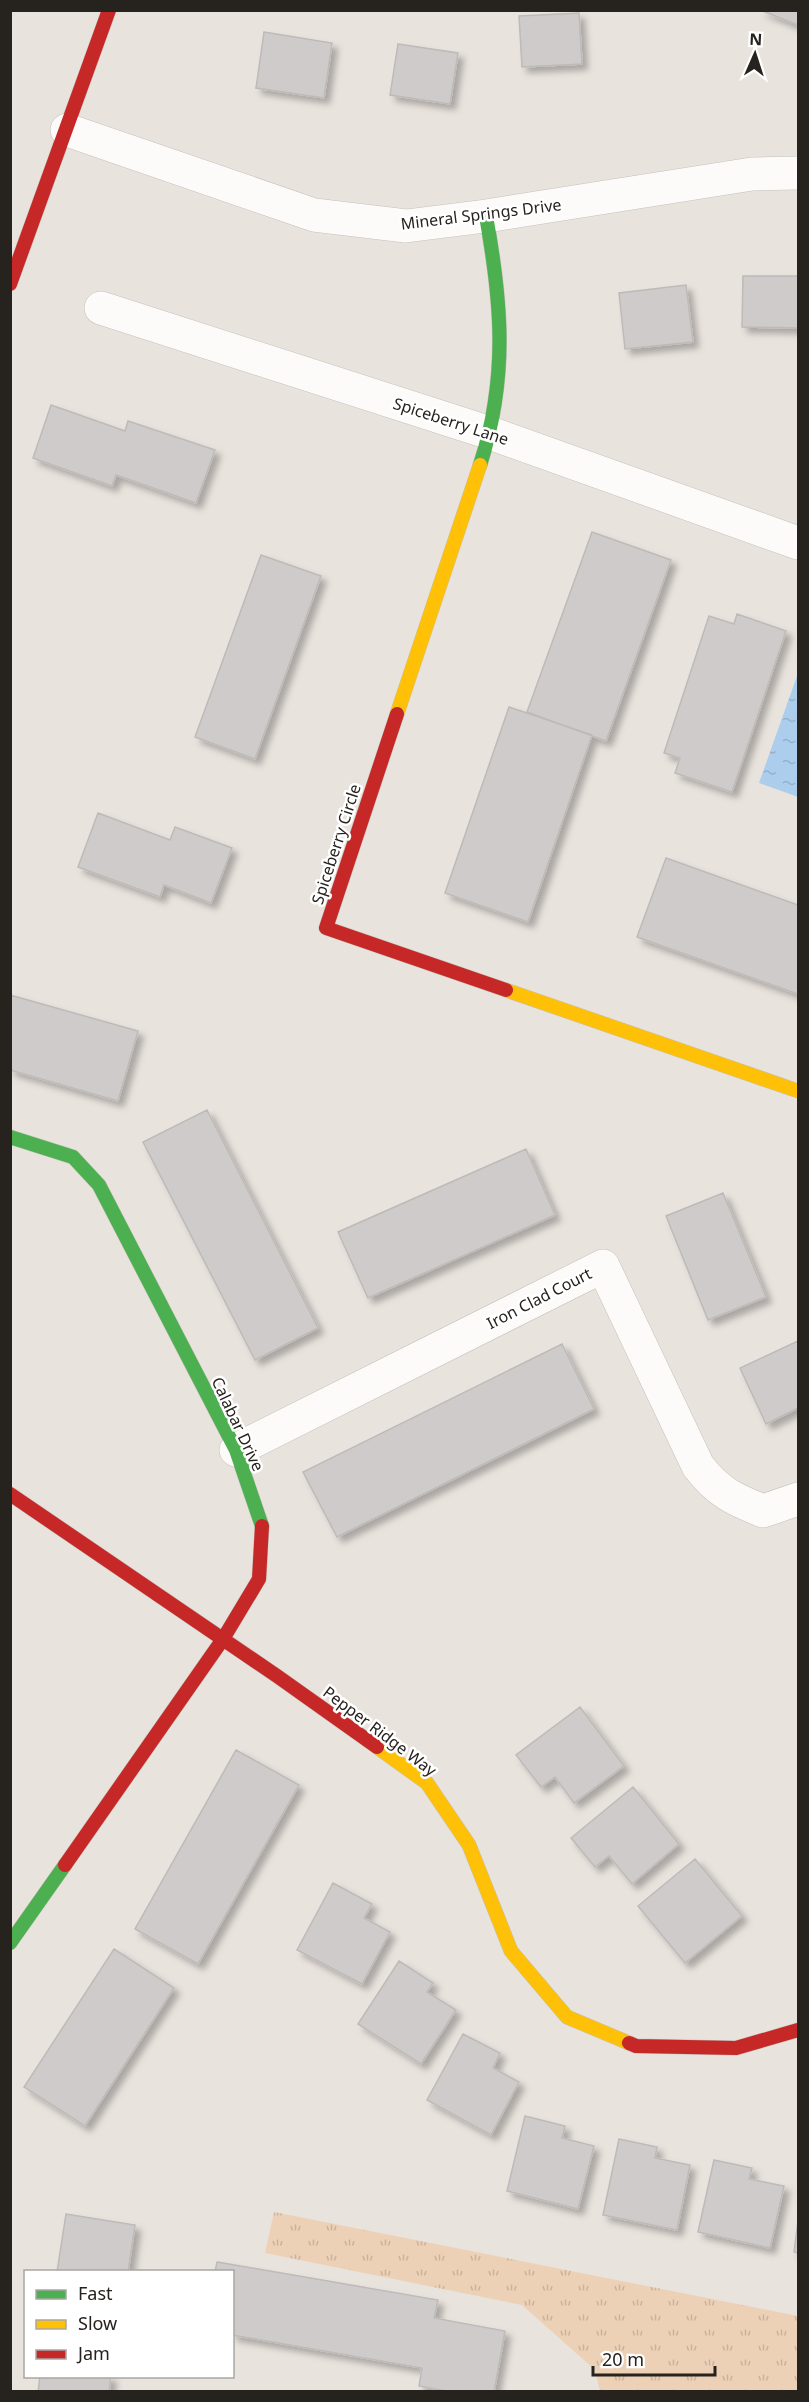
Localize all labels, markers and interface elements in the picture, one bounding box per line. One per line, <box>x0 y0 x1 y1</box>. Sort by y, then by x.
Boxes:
north arrow <box>725 24 785 84</box>
text: N <box>749 28 763 50</box>
street label: Mineral Springs Drive <box>399 193 563 235</box>
street label: Spiceberry Lane <box>390 392 512 450</box>
street label: Spiceberry Circle <box>306 781 366 907</box>
street label: Iron Clad Court <box>483 1262 595 1334</box>
street label: Calabar Drive <box>207 1373 269 1475</box>
street label: Pepper Ridge Way <box>319 1681 442 1781</box>
legend <box>24 2270 234 2378</box>
text: Fast <box>78 2281 113 2305</box>
text: Slow <box>78 2311 117 2335</box>
scale bar <box>593 2339 714 2377</box>
text: Jam <box>76 2341 110 2365</box>
text: 20 m <box>602 2347 644 2371</box>

